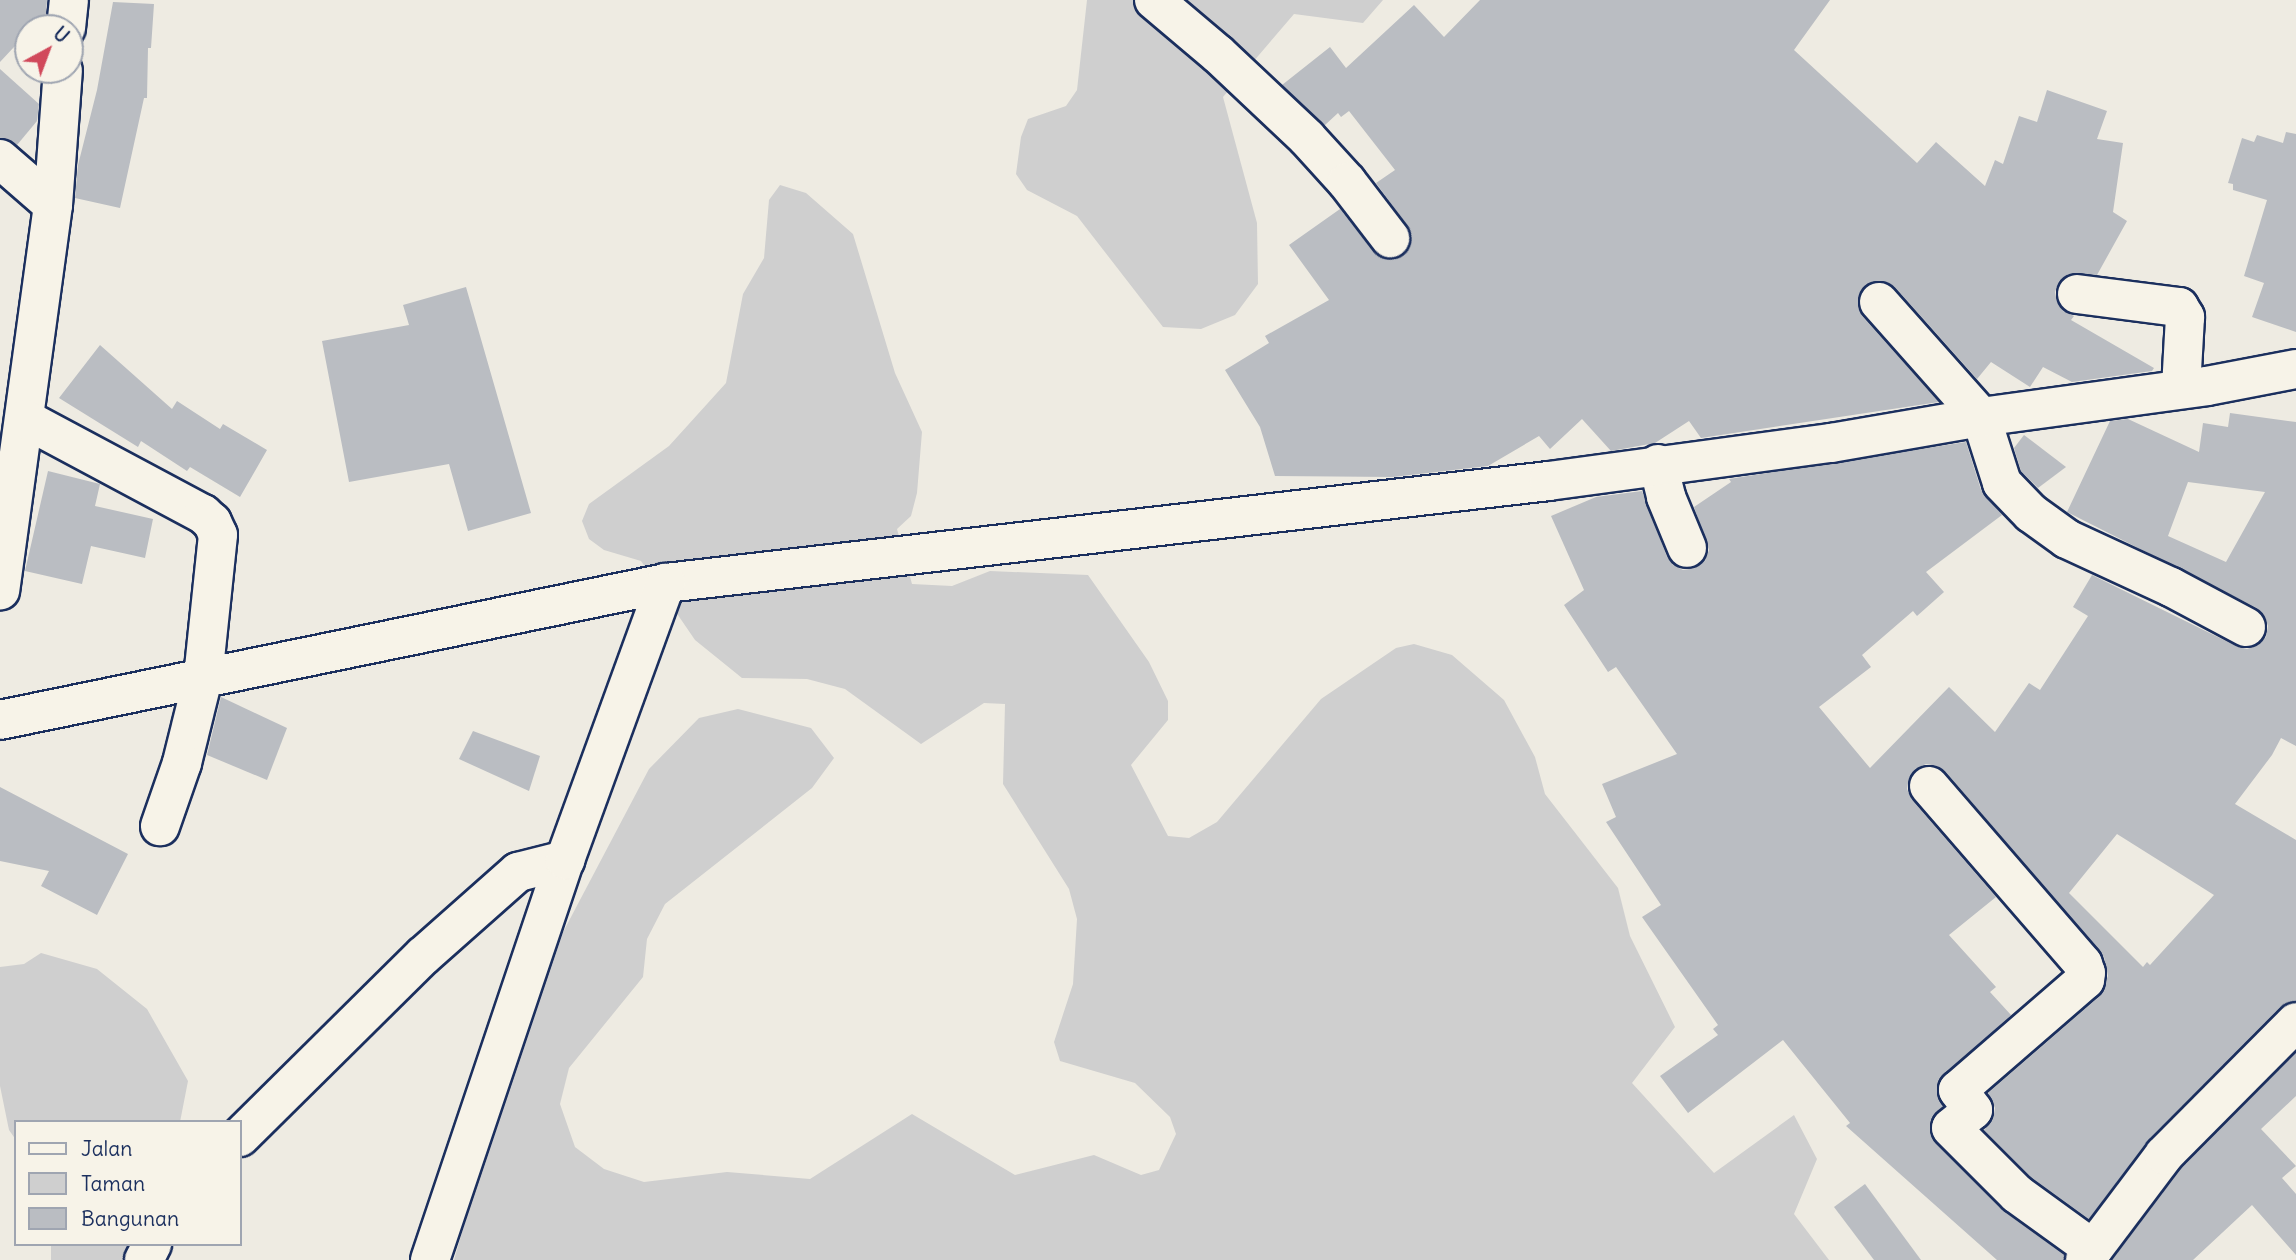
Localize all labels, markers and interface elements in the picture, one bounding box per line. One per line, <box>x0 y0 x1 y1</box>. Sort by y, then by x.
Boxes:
north arrow <box>14 14 84 84</box>
text: U <box>49 21 74 48</box>
legend <box>14 1120 242 1246</box>
text: Jalan <box>81 1135 132 1162</box>
text: Taman <box>81 1170 145 1197</box>
text: Bangunan <box>81 1205 179 1232</box>

